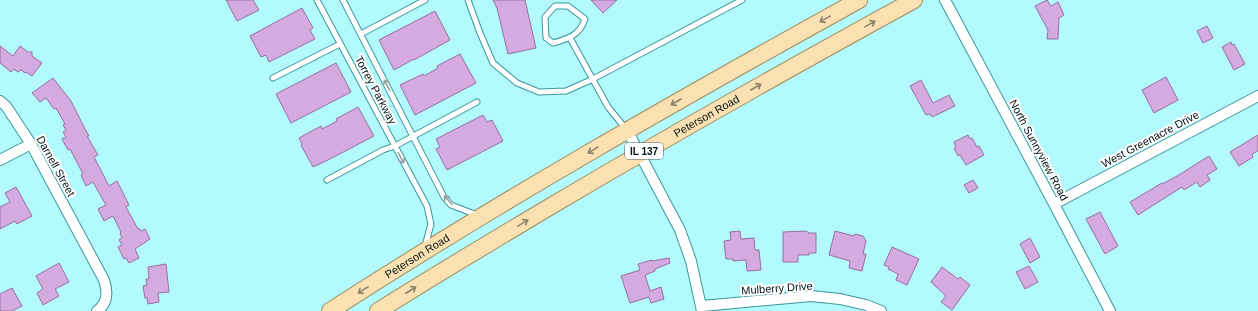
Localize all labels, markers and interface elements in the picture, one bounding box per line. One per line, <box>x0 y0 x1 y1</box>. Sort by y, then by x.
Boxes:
one-way arrow <box>819 15 831 23</box>
one-way arrow <box>864 20 876 28</box>
street label: Torrey Parkway <box>353 54 399 127</box>
one-way arrow <box>383 79 390 91</box>
one-way arrow <box>750 83 762 91</box>
street label: Peterson Road <box>672 93 741 139</box>
one-way arrow <box>670 98 682 106</box>
street label: North Sunnyview Road <box>1007 98 1071 202</box>
street label: West Greenacre Drive <box>1099 108 1201 170</box>
street label: Darnell Street <box>34 134 78 198</box>
road number: IL 137 <box>625 143 663 159</box>
one-way arrow <box>588 146 599 154</box>
one-way arrow <box>398 152 405 164</box>
one-way arrow <box>443 195 452 205</box>
one-way arrow <box>517 219 529 227</box>
street label: Peterson Road <box>383 232 451 280</box>
street label: Mulberry Drive <box>741 280 813 296</box>
one-way arrow <box>357 286 368 295</box>
one-way arrow <box>405 286 416 294</box>

